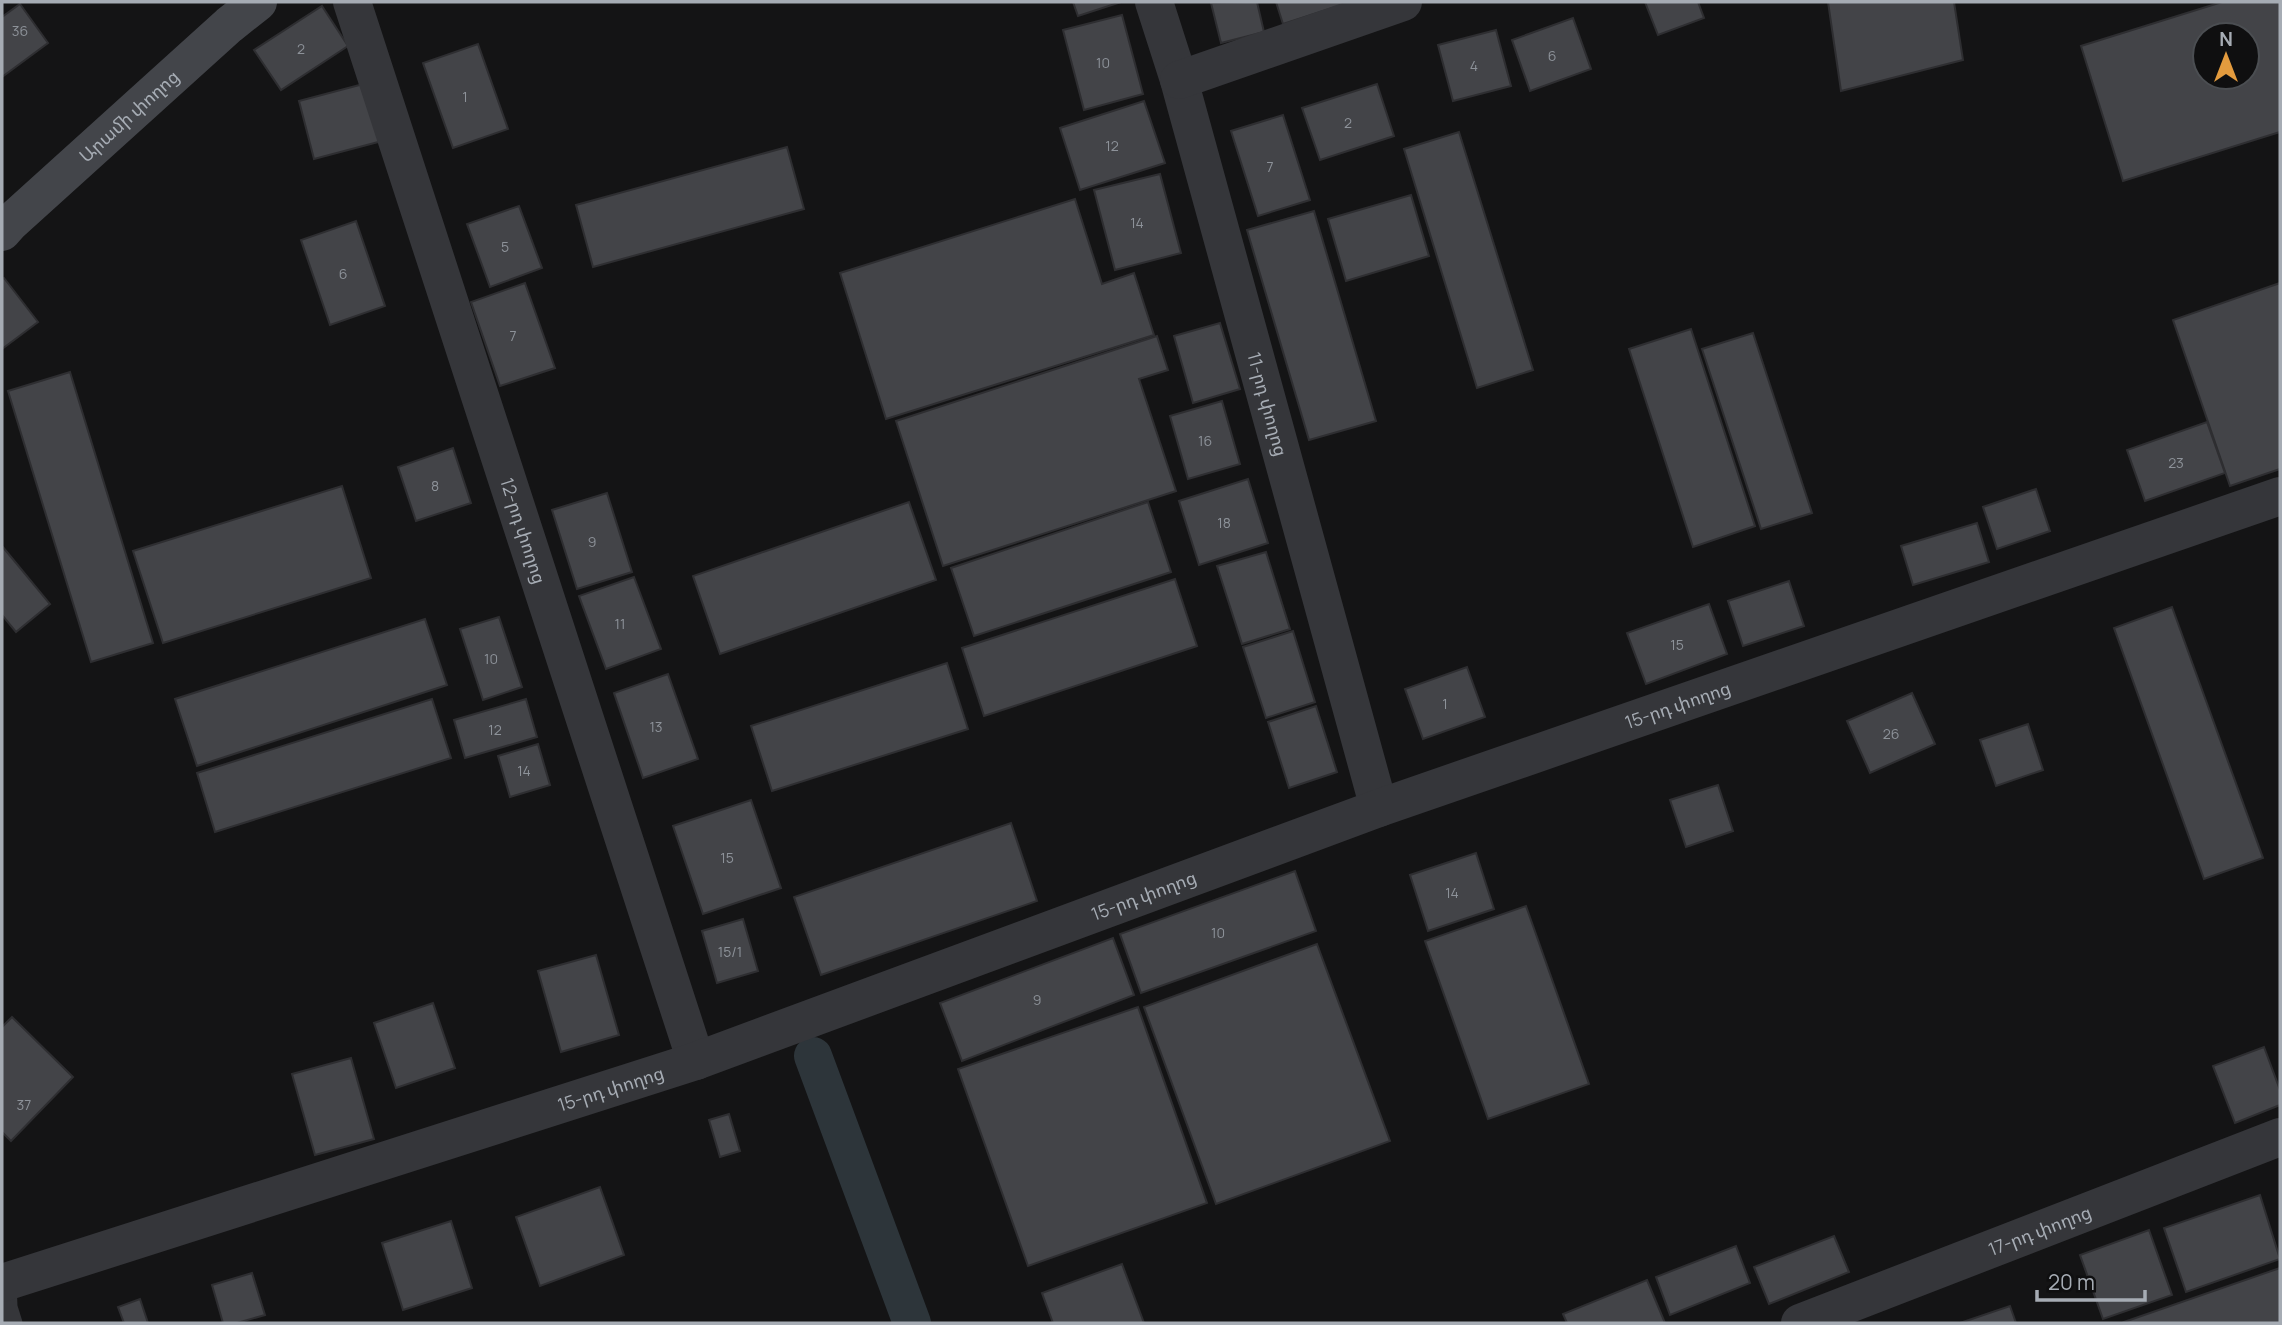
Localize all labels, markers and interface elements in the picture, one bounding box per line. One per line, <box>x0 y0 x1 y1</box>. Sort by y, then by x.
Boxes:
house number: 36 <box>12 21 28 40</box>
north arrow <box>2191 21 2261 91</box>
text: N <box>2219 26 2233 52</box>
house number: 2 <box>297 39 305 58</box>
house number: 6 <box>1548 46 1556 65</box>
house number: 10 <box>1096 53 1110 72</box>
house number: 4 <box>1470 56 1478 75</box>
street label: Արամի փողոց <box>73 64 184 167</box>
house number: 1 <box>462 87 468 106</box>
house number: 2 <box>1344 113 1352 132</box>
house number: 12 <box>1105 136 1119 155</box>
house number: 7 <box>1266 157 1274 176</box>
house number: 14 <box>1130 213 1144 232</box>
house number: 5 <box>501 237 509 256</box>
house number: 6 <box>339 264 347 283</box>
house number: 7 <box>509 326 517 345</box>
street label: 11-րդ փողոց <box>1242 349 1294 459</box>
house number: 16 <box>1198 431 1212 450</box>
house number: 23 <box>2168 453 2184 472</box>
street label: 12-րդ փողոց <box>495 475 552 587</box>
house number: 8 <box>431 476 439 495</box>
house number: 18 <box>1217 513 1231 532</box>
house number: 9 <box>588 532 596 551</box>
house number: 11 <box>615 614 625 633</box>
house number: 15 <box>1670 635 1684 654</box>
house number: 10 <box>484 649 498 668</box>
street label: 15-րդ փողոց <box>1622 675 1734 734</box>
house number: 1 <box>1442 694 1448 713</box>
house number: 13 <box>649 717 663 736</box>
house number: 12 <box>488 720 502 739</box>
house number: 26 <box>1883 724 1899 743</box>
house number: 14 <box>517 761 531 780</box>
house number: 15 <box>720 848 734 867</box>
street label: 15-րդ փողոց <box>1088 865 1200 926</box>
house number: 14 <box>1445 883 1459 902</box>
house number: 10 <box>1211 923 1225 942</box>
house number: 15/1 <box>718 942 742 961</box>
house number: 9 <box>1033 990 1041 1009</box>
street label: 15-րդ փողոց <box>554 1060 667 1117</box>
house number: 37 <box>17 1095 31 1114</box>
street label: 17-րդ փողոց <box>1985 1199 2095 1261</box>
scale bar <box>2037 1258 2146 1302</box>
text: 20 m <box>2048 1268 2095 1296</box>

